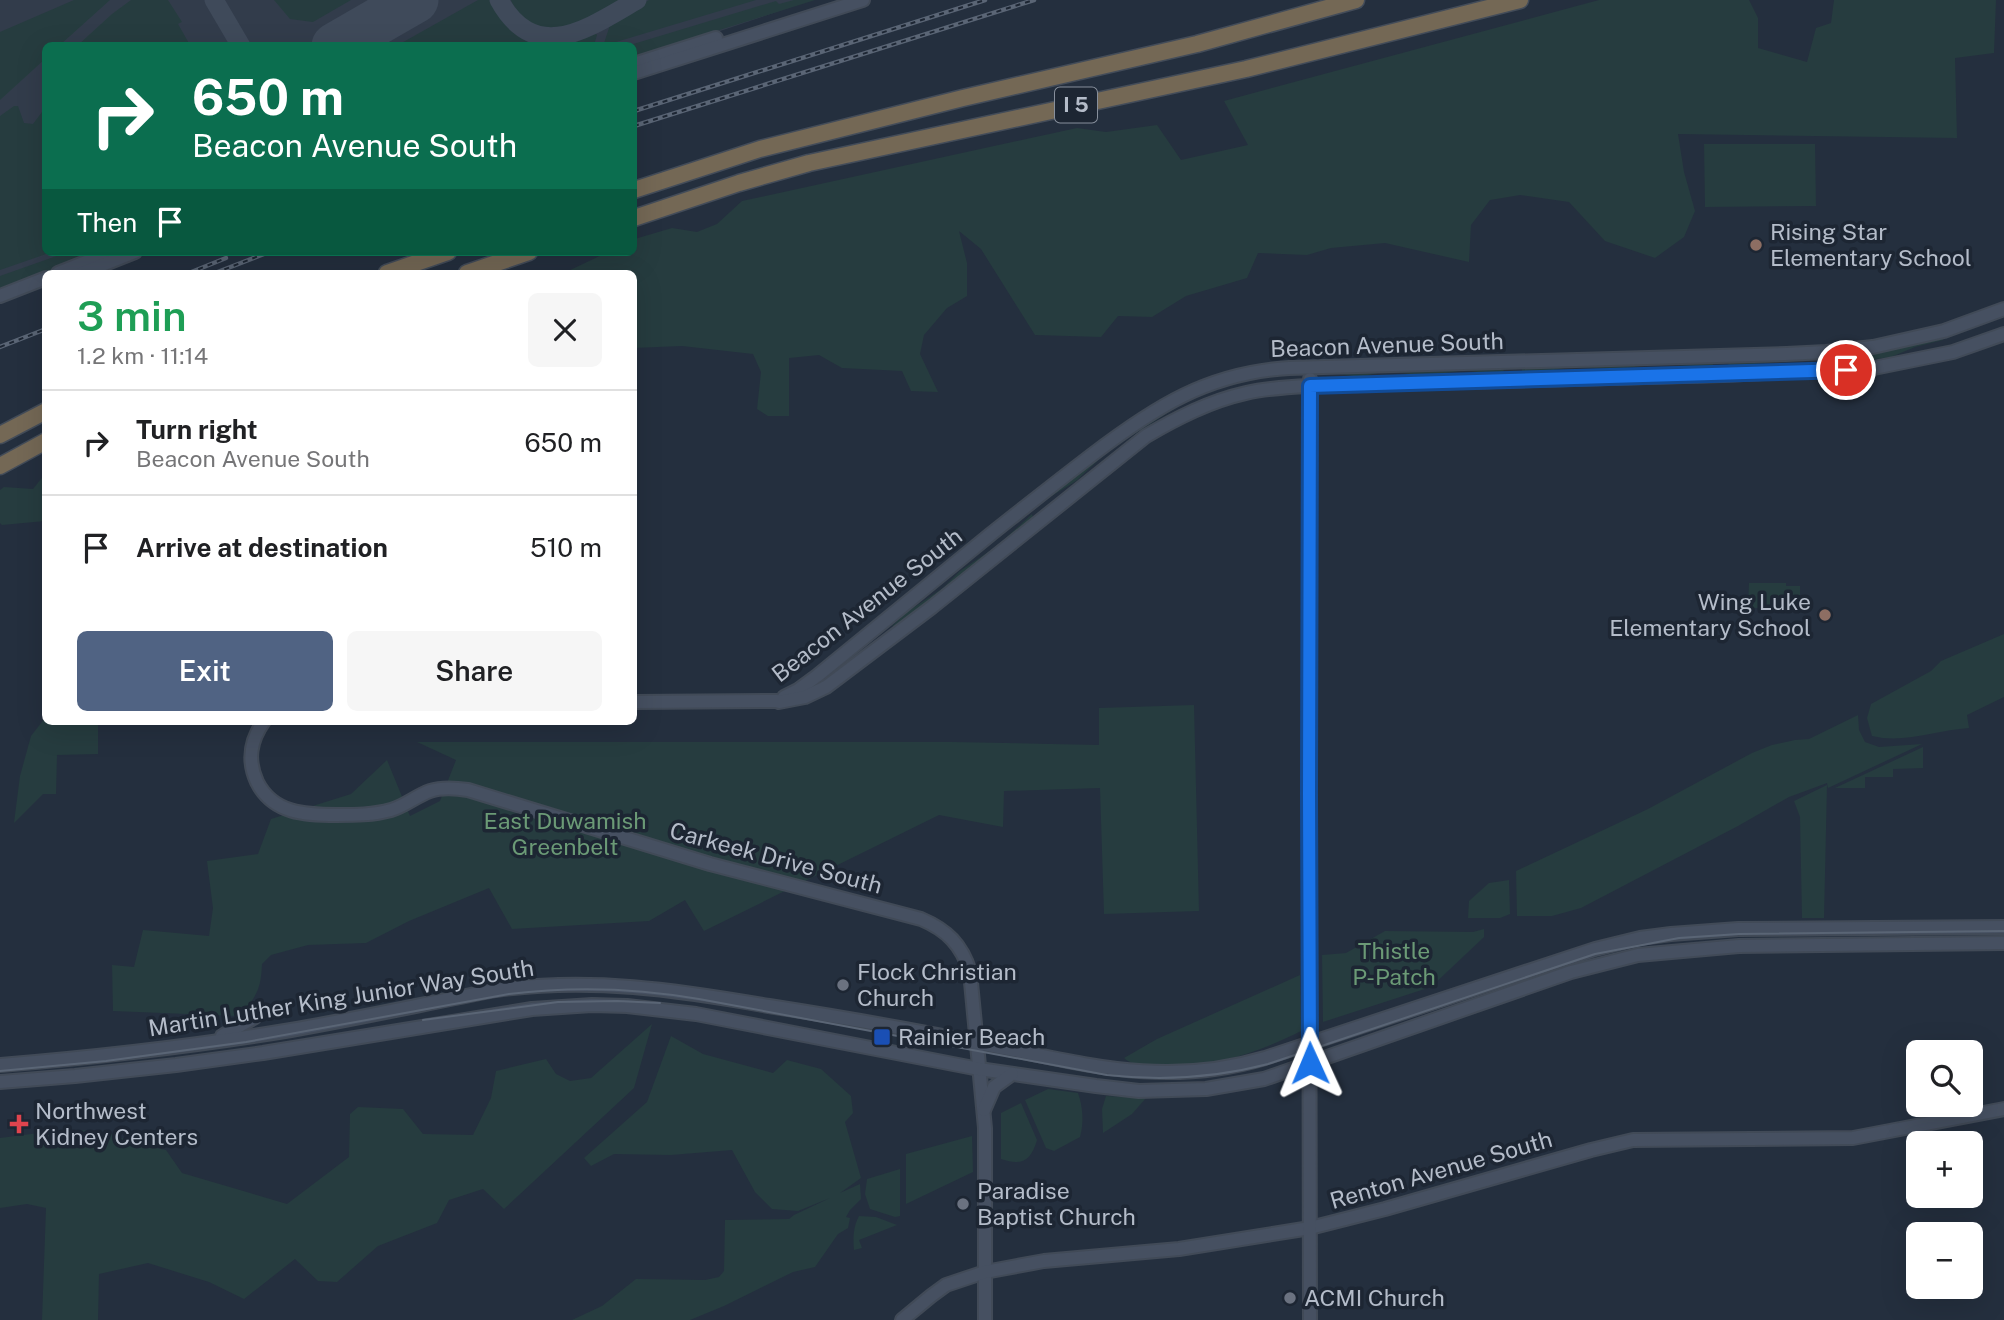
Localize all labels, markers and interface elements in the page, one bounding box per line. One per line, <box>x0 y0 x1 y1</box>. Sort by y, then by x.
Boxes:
text: 650 m <box>192 68 344 126</box>
icon: right <box>77 70 168 161</box>
road number: I 5 <box>1055 88 1097 122</box>
text: Beacon Avenue South <box>192 127 517 164</box>
icon: arrive <box>151 203 189 241</box>
text: Then <box>77 207 137 238</box>
place label: Rising Star Elementary School <box>1770 218 1972 271</box>
marker: Rising Star Elementary School <box>1748 237 1764 253</box>
text: 3 min <box>77 291 187 340</box>
button: close <box>528 293 602 367</box>
street label: Beacon Avenue South <box>1270 327 1504 362</box>
pin <box>1816 340 1876 400</box>
text: 1.2 km · 11:14 <box>77 342 208 369</box>
icon: arrive <box>1827 351 1865 389</box>
text: Turn right <box>136 414 258 445</box>
icon: right <box>77 424 115 462</box>
text: 650 m <box>524 427 602 458</box>
text: Beacon Avenue South <box>136 445 370 472</box>
street label: Beacon Avenue South <box>766 522 967 687</box>
icon: arrive <box>77 529 115 567</box>
text: Arrive at destination <box>136 532 388 563</box>
text: 510 m <box>530 532 602 563</box>
place label: Wing Luke Elementary School <box>1609 588 1811 641</box>
marker: Wing Luke Elementary School <box>1817 607 1833 623</box>
button: Exit <box>77 631 333 711</box>
button: Share <box>347 631 602 711</box>
park label: East Duwamish Greenbelt <box>484 807 646 860</box>
street label: Carkeek Drive South <box>667 816 885 899</box>
park label: Thistle P-Patch <box>1352 937 1436 990</box>
street label: Martin Luther King Junior Way South <box>146 954 536 1041</box>
place label: Flock Christian Church <box>857 958 1017 1011</box>
marker: Flock Christian Church <box>835 977 851 993</box>
place label: Rainier Beach <box>898 1023 1045 1050</box>
position arrow <box>1273 1026 1347 1100</box>
marker: Rainier Beach <box>872 1027 892 1047</box>
map controls <box>1906 1040 1983 1299</box>
button: search <box>1906 1040 1983 1117</box>
place label: Northwest Kidney Centers <box>35 1097 198 1150</box>
marker: Northwest Kidney Centers <box>9 1114 29 1134</box>
street label: Renton Avenue South <box>1327 1125 1555 1214</box>
button: + <box>1906 1131 1983 1208</box>
place label: Paradise Baptist Church <box>977 1177 1136 1230</box>
marker: Paradise Baptist Church <box>955 1196 971 1212</box>
button: − <box>1906 1222 1983 1299</box>
place label: ACMI Church <box>1304 1284 1445 1311</box>
marker: ACMI Church <box>1282 1290 1298 1306</box>

